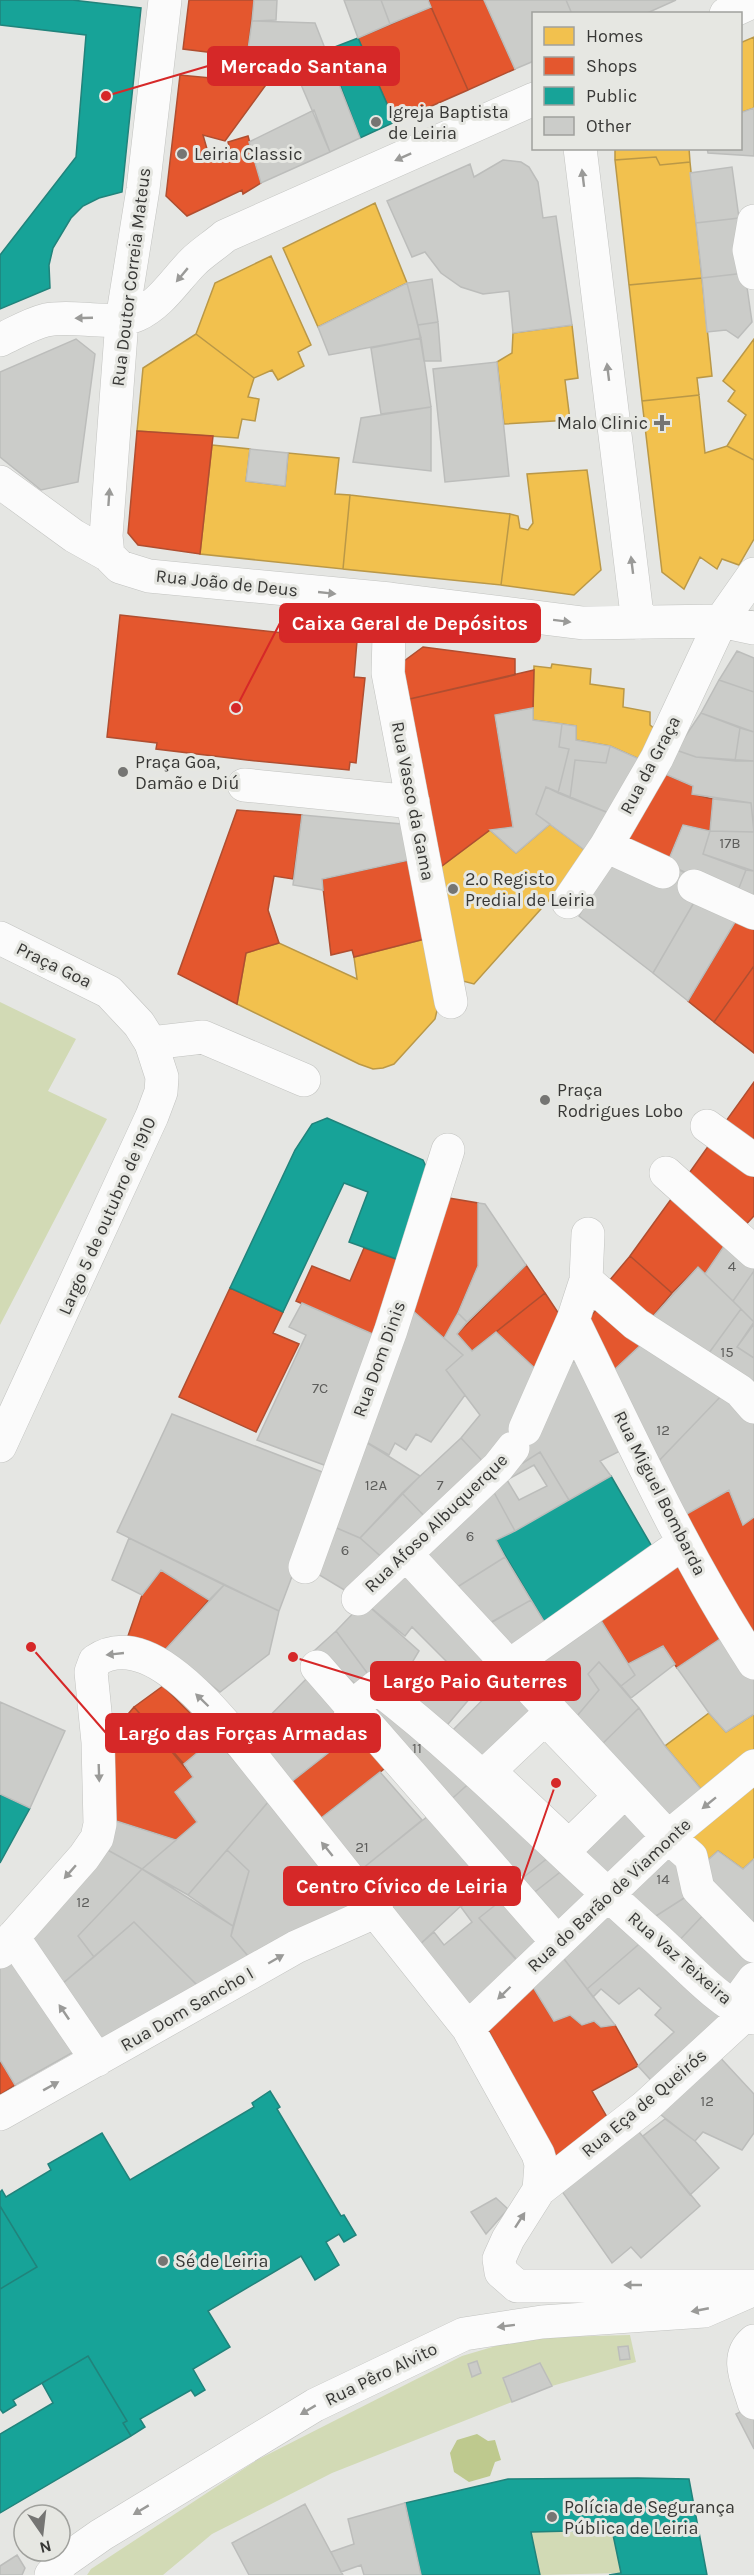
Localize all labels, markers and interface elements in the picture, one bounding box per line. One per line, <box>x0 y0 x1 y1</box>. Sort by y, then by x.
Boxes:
legend <box>532 12 742 150</box>
text: Homes <box>586 25 643 47</box>
callout: Mercado Santana <box>208 47 399 85</box>
text: Mercado Santana <box>220 55 388 78</box>
text: Shops <box>586 55 638 77</box>
text: Public <box>586 85 637 107</box>
place label: Igreja Baptista de Leiria <box>388 101 509 144</box>
marker: Igreja Baptista de Leiria <box>369 115 383 129</box>
text: Other <box>586 115 631 137</box>
place label: Leiria Classic <box>194 143 303 165</box>
marker: Leiria Classic <box>175 147 189 161</box>
one-way arrow <box>394 152 412 162</box>
street label: Rua Doutor Correia Mateus <box>107 166 155 388</box>
one-way arrow <box>579 169 588 188</box>
one-way arrow <box>176 267 189 282</box>
one-way arrow <box>75 313 94 323</box>
one-way arrow <box>603 362 613 381</box>
place label: Malo Clinic <box>557 412 648 434</box>
marker: Malo Clinic <box>653 414 671 432</box>
one-way arrow <box>104 487 113 506</box>
one-way arrow <box>628 556 637 575</box>
street label: Rua João de Deus <box>155 565 299 601</box>
one-way arrow <box>318 588 337 598</box>
callout: Caixa Geral de Depósitos <box>280 604 540 642</box>
text: Caixa Geral de Depósitos <box>292 612 528 635</box>
one-way arrow <box>553 616 572 626</box>
street label: Rua da Graça <box>615 712 685 818</box>
street label: Rua Vasco da Gama <box>387 720 439 882</box>
place label: Praça Goa, Damão e Diú <box>135 751 239 794</box>
marker: Praça Goa, Damão e Diú <box>116 765 130 779</box>
house number: 17B <box>719 834 741 852</box>
place label: 2.º Registo Predial de Leiria <box>465 868 595 911</box>
marker: 2.º Registo Predial de Leiria <box>446 882 460 896</box>
street label: Praça Goa <box>13 937 95 993</box>
place label: Praça Rodrigues Lobo <box>557 1079 683 1122</box>
marker: Praça Rodrigues Lobo <box>538 1093 552 1107</box>
street label: Largo 5 de outubro de 1910 <box>53 1114 161 1318</box>
house number: 4 <box>728 1257 737 1275</box>
street label: Rua Dom Dinis <box>348 1298 410 1420</box>
house number: 15 <box>720 1343 734 1361</box>
house number: 7C <box>312 1379 328 1397</box>
street label: Rua Miguel Bombarda <box>609 1407 711 1579</box>
house number: 12 <box>656 1421 670 1439</box>
street label: Rua Afoso Albuquerque <box>360 1449 512 1597</box>
house number: 12A <box>365 1476 388 1494</box>
house number: 7 <box>436 1476 444 1494</box>
house number: 6 <box>466 1527 474 1545</box>
house number: 6 <box>341 1541 349 1559</box>
one-way arrow <box>105 1649 124 1659</box>
callout: Largo Paio Guterres <box>371 1662 580 1700</box>
text: Largo Paio Guterres <box>383 1670 567 1693</box>
one-way arrow <box>194 1693 209 1707</box>
callout: Largo das Forças Armadas <box>106 1714 380 1752</box>
text: Largo das Forças Armadas <box>118 1722 368 1745</box>
house number: 11 <box>412 1739 422 1757</box>
one-way arrow <box>94 1763 103 1782</box>
one-way arrow <box>702 1796 717 1809</box>
street label: Rua do Barão de Viamonte <box>523 1813 695 1977</box>
house number: 21 <box>355 1838 369 1856</box>
one-way arrow <box>322 1842 334 1857</box>
one-way arrow <box>63 1865 77 1880</box>
callout: Centro Cívico de Leiria <box>284 1867 520 1905</box>
house number: 14 <box>656 1870 670 1888</box>
text: Centro Cívico de Leiria <box>296 1875 508 1898</box>
house number: 12 <box>76 1893 90 1911</box>
street label: Rua Vaz Teixeira <box>623 1907 737 2009</box>
one-way arrow <box>268 1953 284 1964</box>
street label: Rua Dom Sancho I <box>117 1962 257 2056</box>
one-way arrow <box>497 1986 512 2000</box>
one-way arrow <box>58 2004 70 2020</box>
street label: Rua Eça de Queirós <box>577 2044 711 2162</box>
one-way arrow <box>43 2081 60 2091</box>
house number: 12 <box>700 2092 714 2110</box>
one-way arrow <box>514 2212 525 2228</box>
place label: Sé de Leiria <box>175 2250 268 2272</box>
marker: Sé de Leiria <box>156 2254 170 2268</box>
one-way arrow <box>623 2280 642 2290</box>
one-way arrow <box>690 2306 709 2315</box>
one-way arrow <box>496 2321 515 2331</box>
street label: Rua Pêro Alvito <box>321 2337 441 2411</box>
one-way arrow <box>300 2404 316 2415</box>
place label: Polícia de Segurança Pública de Leiria <box>564 2496 735 2539</box>
north arrow <box>12 2503 72 2563</box>
one-way arrow <box>133 2505 149 2516</box>
marker: Polícia de Segurança Pública de Leiria <box>545 2510 559 2524</box>
text: N <box>38 2536 53 2558</box>

